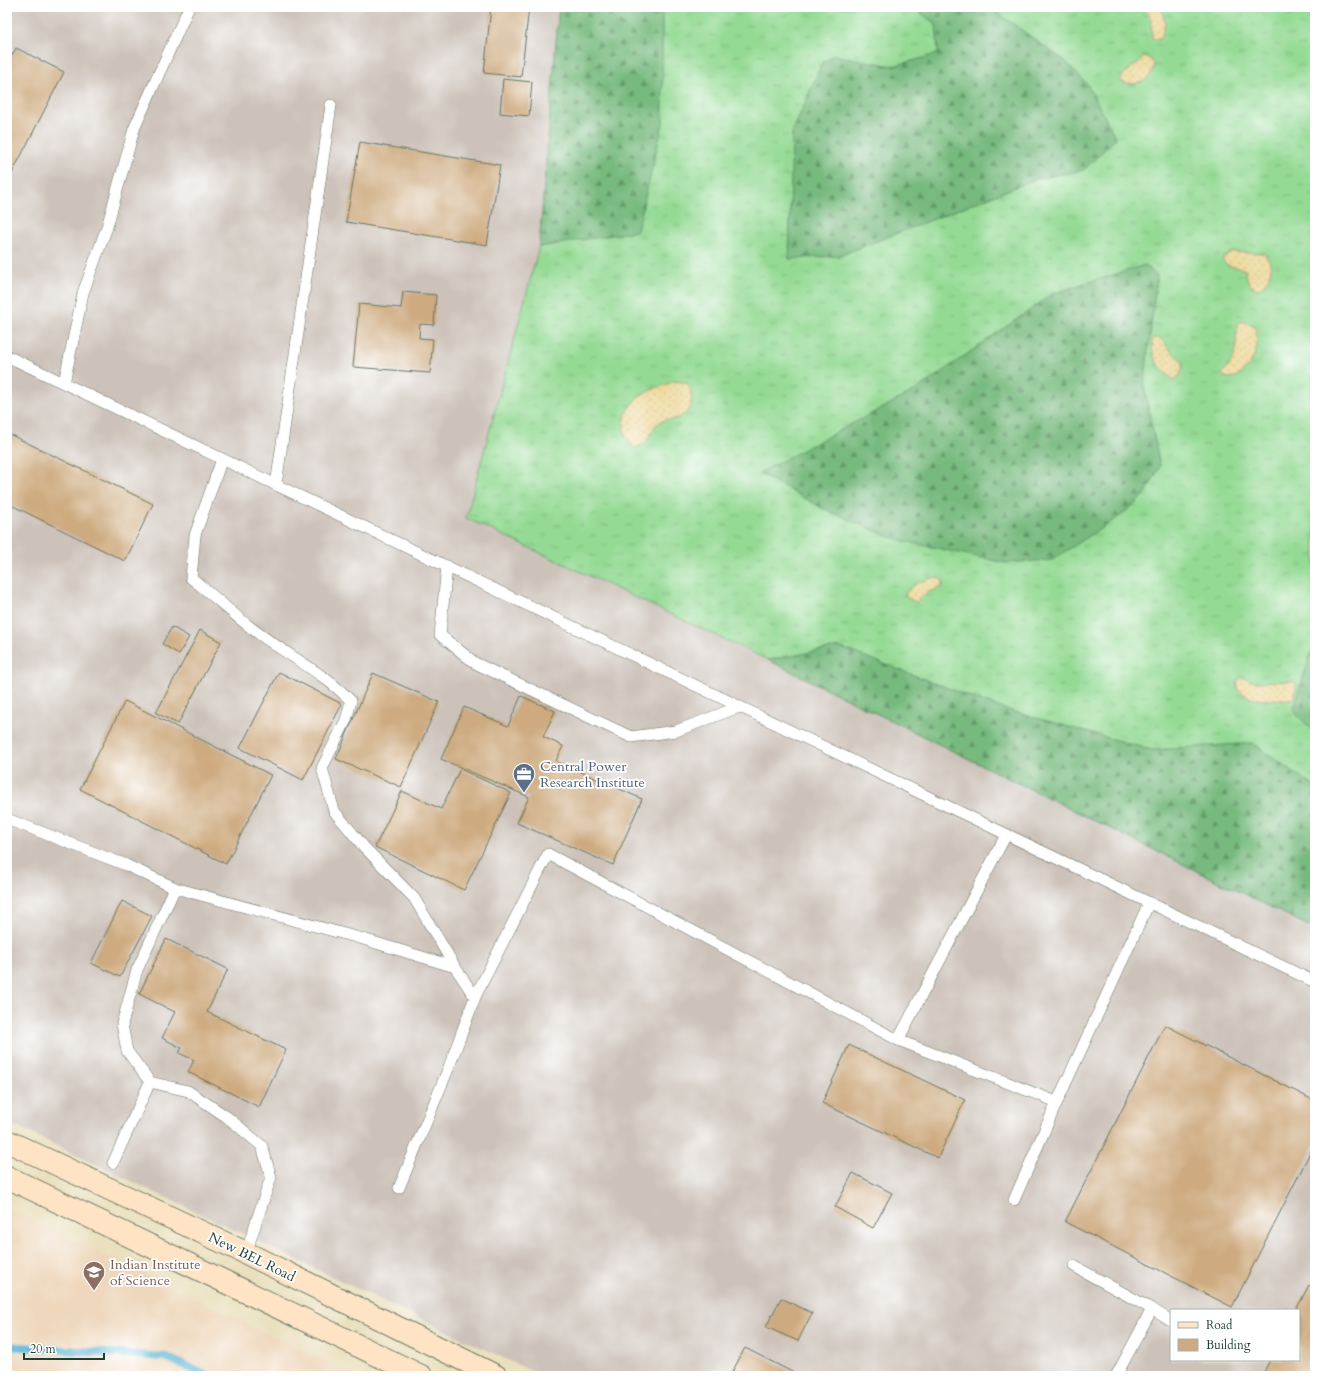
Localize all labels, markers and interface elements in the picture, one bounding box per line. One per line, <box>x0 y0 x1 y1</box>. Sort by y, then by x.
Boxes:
place label: Central Power Research Institute <box>540 757 645 792</box>
office icon: Central Power Research Institute <box>511 761 537 794</box>
street label: New BEL Road <box>205 1228 299 1286</box>
place label: Indian Institute of Science <box>110 1255 201 1290</box>
school or university icon: Indian Institute of Science <box>81 1259 107 1292</box>
legend <box>1170 1309 1300 1361</box>
text: Road <box>1206 1317 1233 1333</box>
scale bar <box>24 1335 104 1361</box>
text: Building <box>1206 1337 1251 1353</box>
text: 20 m <box>30 1341 57 1357</box>

